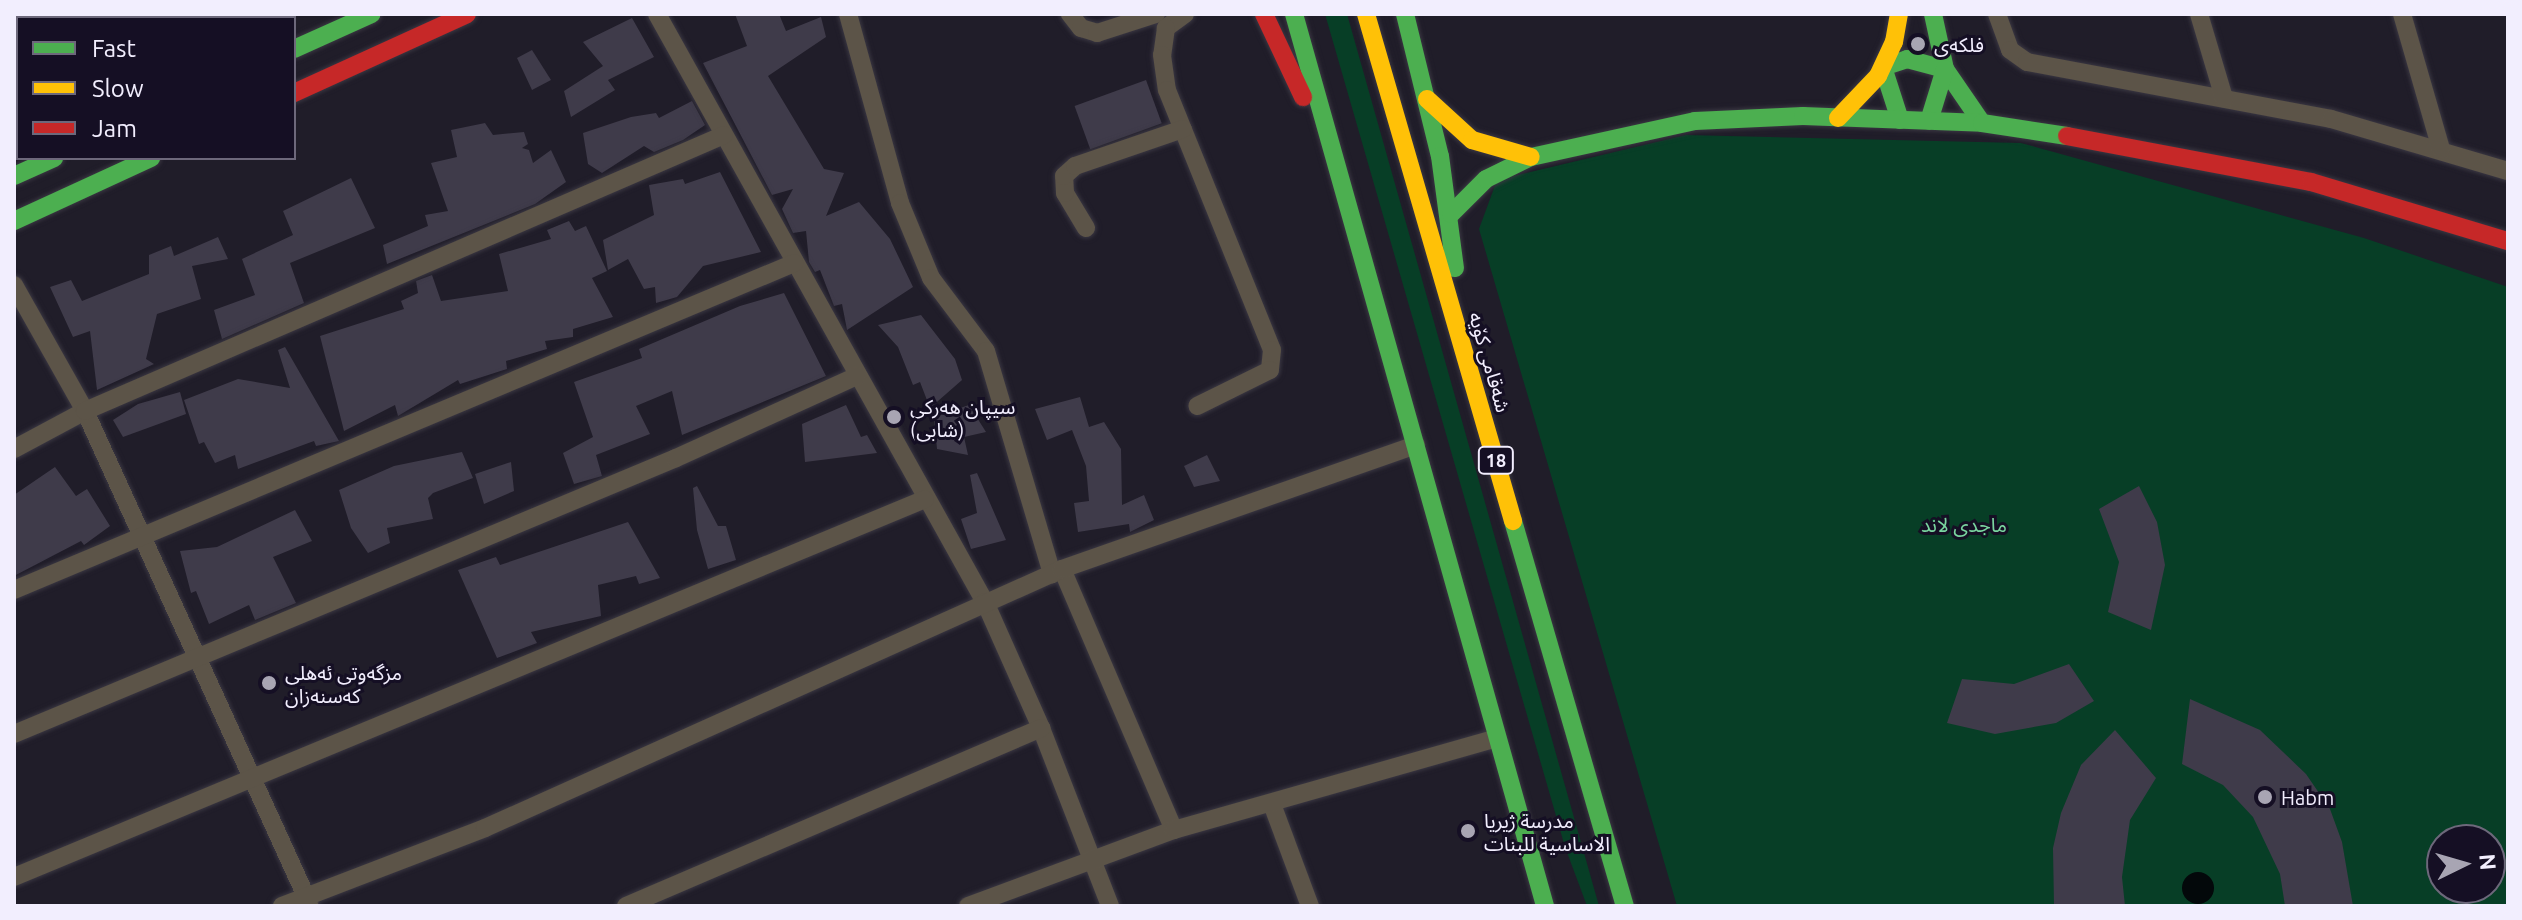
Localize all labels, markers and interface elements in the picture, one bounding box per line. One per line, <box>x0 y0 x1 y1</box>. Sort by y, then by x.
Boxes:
legend <box>16 16 296 160</box>
place label: فلکەی <box>1934 32 1984 56</box>
text: Fast <box>92 35 136 62</box>
marker: فلکەی <box>1909 35 1927 53</box>
text: Slow <box>92 75 144 102</box>
text: Jam <box>92 115 137 142</box>
street label: شەقامی کۆیە <box>1464 309 1516 415</box>
place label: سیپان هەرکی (شابی) <box>910 394 1015 441</box>
marker: سیپان هەرکی (شابی) <box>885 408 903 426</box>
road number: 18 <box>1476 446 1516 474</box>
park label: ماجدی لاند <box>1921 512 2007 536</box>
place label: مزگەوتی ئەهلی کەسنەزان <box>285 660 402 707</box>
marker: مزگەوتی ئەهلی کەسنەزان <box>260 674 278 692</box>
place label: Habm <box>2281 785 2334 809</box>
marker: Habm <box>2256 788 2274 806</box>
place label: مدرسة ژيريا الاساسية للبنات <box>1484 808 1610 855</box>
marker: مدرسة ژيريا الاساسية للبنات <box>1459 822 1477 840</box>
north arrow <box>2426 824 2506 904</box>
text: N <box>2475 853 2502 871</box>

